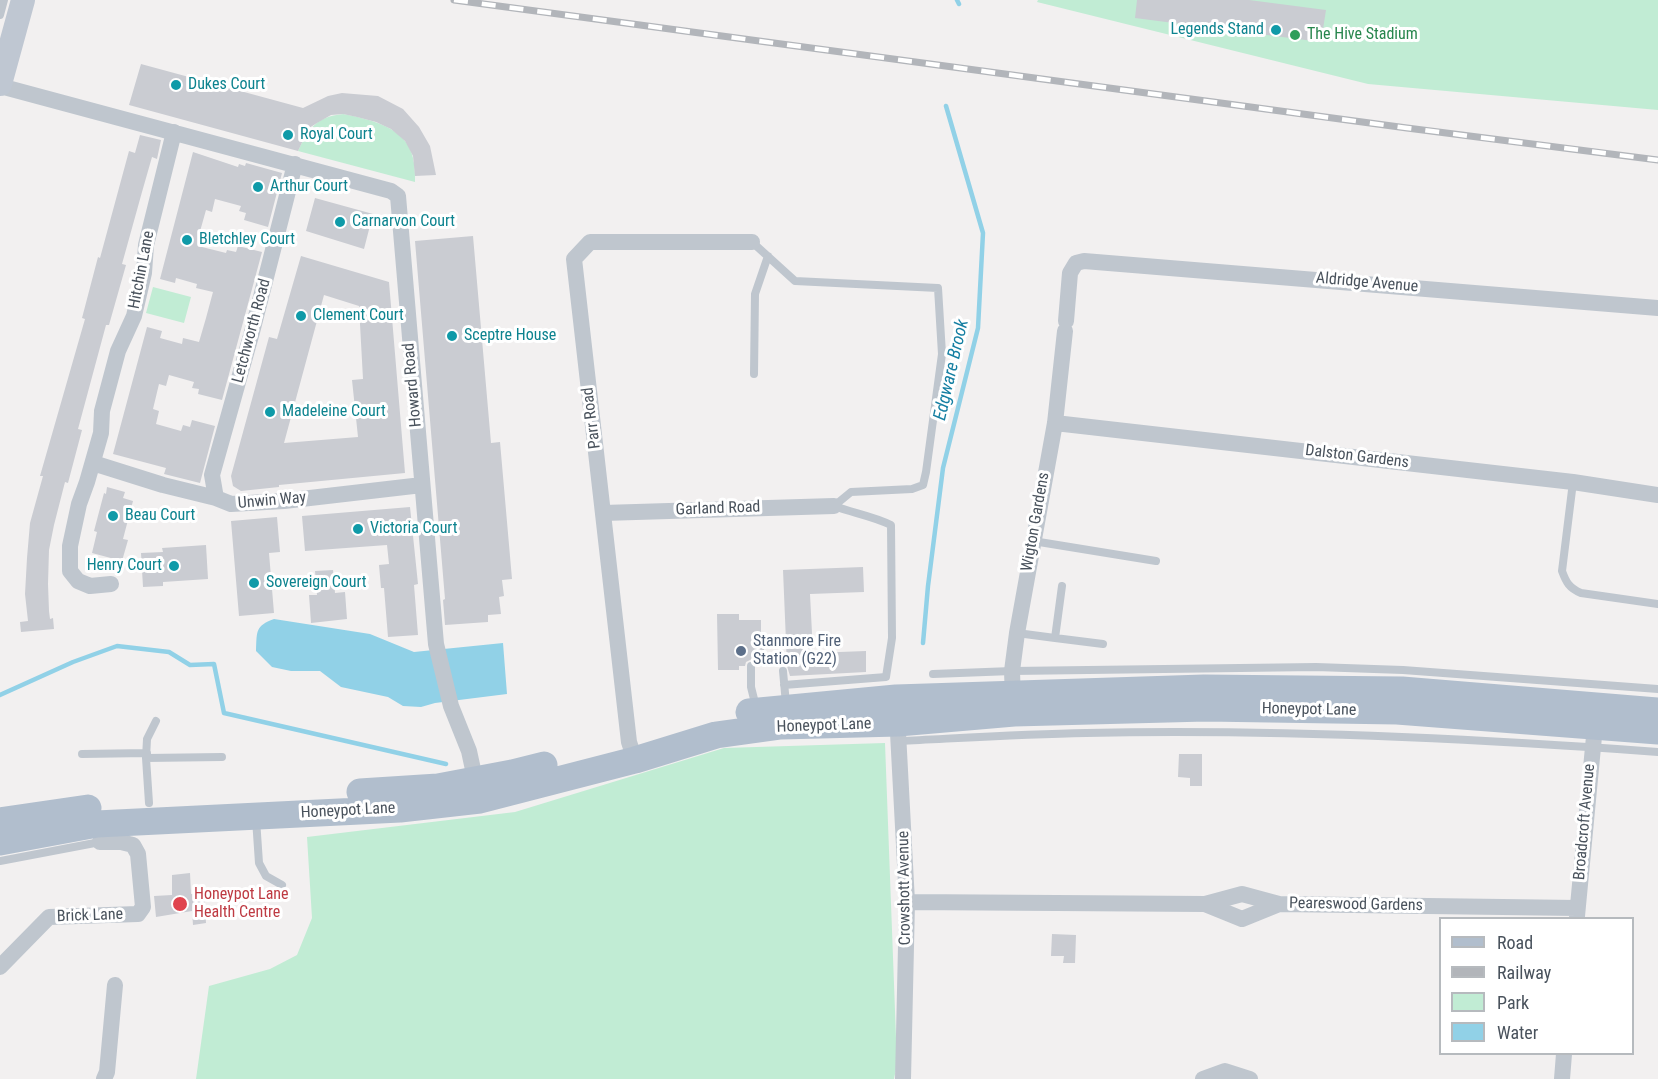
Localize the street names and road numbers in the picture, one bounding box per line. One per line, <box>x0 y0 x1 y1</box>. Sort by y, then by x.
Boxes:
street label: Hitchin Lane <box>125 229 159 311</box>
street label: Aldridge Avenue <box>1315 269 1419 297</box>
street label: Letchworth Road <box>229 277 275 385</box>
street label: Howard Road <box>400 342 426 428</box>
street label: Parr Road <box>579 386 605 450</box>
street label: Dalston Gardens <box>1304 441 1410 473</box>
street label: Wigton Gardens <box>1018 471 1054 573</box>
street label: Unwin Way <box>237 488 307 514</box>
street label: Garland Road <box>675 498 761 520</box>
street label: Honeypot Lane <box>1262 700 1356 720</box>
street label: Honeypot Lane <box>776 715 872 737</box>
street label: Broadcroft Avenue <box>1570 763 1600 881</box>
street label: Honeypot Lane <box>300 799 396 823</box>
street label: Crowshott Avenue <box>894 831 916 945</box>
street label: Peareswood Gardens <box>1289 894 1423 916</box>
street label: Brick Lane <box>57 905 123 927</box>

